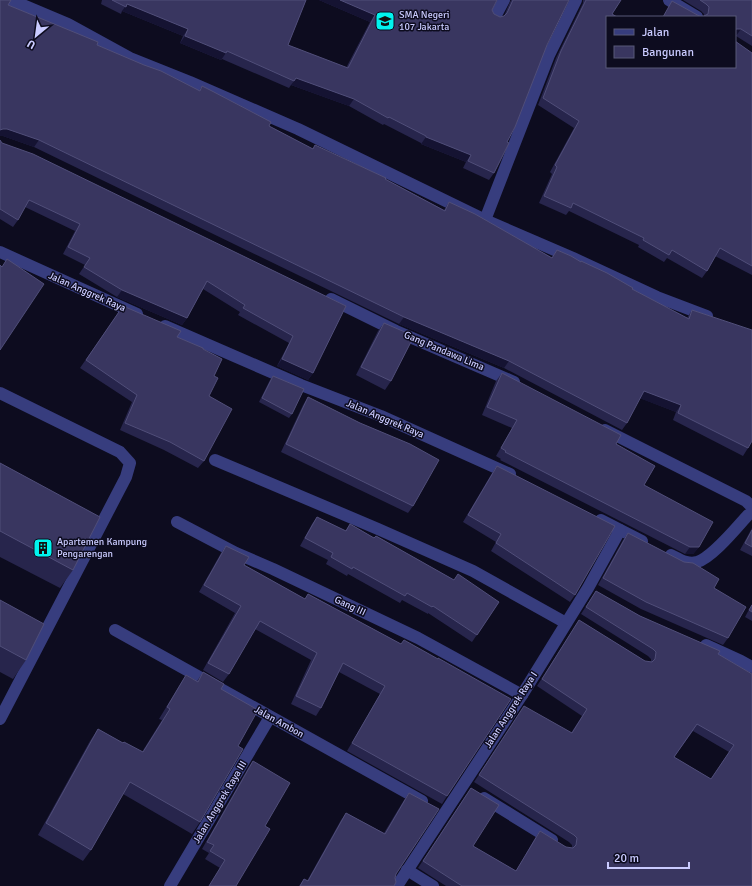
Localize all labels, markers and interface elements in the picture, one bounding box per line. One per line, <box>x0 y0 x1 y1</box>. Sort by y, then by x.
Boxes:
place label: SMA Negeri 107 Jakarta <box>399 9 449 33</box>
school or university icon: SMA Negeri 107 Jakarta <box>374 10 396 32</box>
north arrow <box>16 16 56 56</box>
legend <box>606 16 736 68</box>
text: Jalan <box>642 25 669 40</box>
text: U <box>25 37 38 52</box>
text: Bangunan <box>642 45 694 60</box>
street label: Jalan Anggrek Raya <box>47 270 127 314</box>
street label: Gang Pandawa Lima <box>402 329 486 373</box>
street label: Jalan Anggrek Raya <box>344 397 426 441</box>
place label: Apartemen Kampung Pengarengan <box>57 536 147 560</box>
building icon: Apartemen Kampung Pengarengan <box>32 537 54 559</box>
street label: Gang III <box>332 594 368 618</box>
street label: Jalan Anggrek Raya I <box>482 670 540 750</box>
street label: Jalan Ambon <box>252 703 306 741</box>
street label: Jalan Anggrek Raya III <box>191 758 249 846</box>
scale bar <box>608 844 689 870</box>
text: 20 m <box>614 851 639 866</box>

